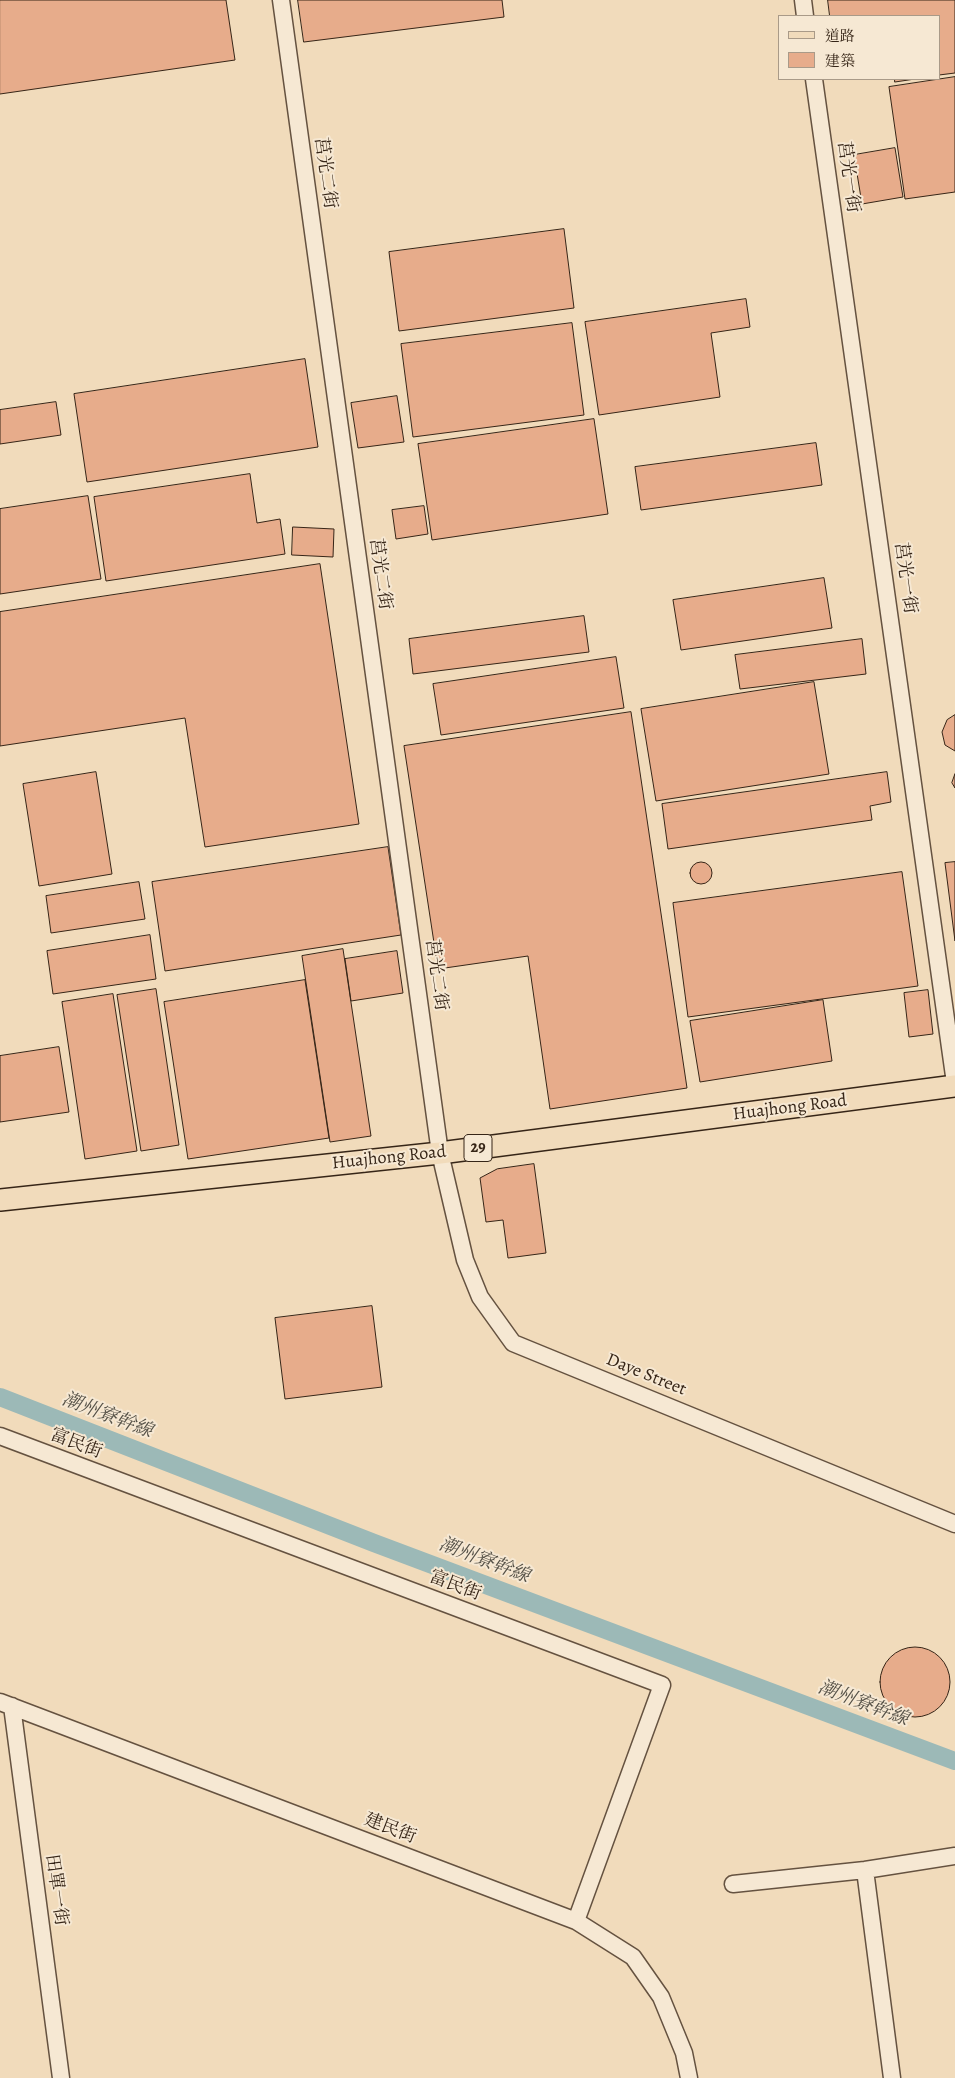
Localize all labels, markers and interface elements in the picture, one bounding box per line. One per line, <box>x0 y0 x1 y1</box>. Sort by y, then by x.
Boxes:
legend <box>778 15 940 80</box>
text: 道路 <box>825 26 855 46</box>
text: 建築 <box>825 51 855 71</box>
street label: 莒光二街 <box>309 136 341 210</box>
street label: 莒光一街 <box>832 140 864 214</box>
street label: 莒光二街 <box>364 537 396 611</box>
street label: 莒光一街 <box>889 541 921 615</box>
street label: 莒光二街 <box>420 938 452 1012</box>
street label: Huajhong Road <box>732 1090 848 1126</box>
road number: 29 <box>464 1134 492 1162</box>
street label: Huajhong Road <box>331 1141 447 1175</box>
street label: Daye Street <box>603 1349 689 1401</box>
water label: 潮州寮幹線 <box>59 1388 155 1444</box>
street label: 富民街 <box>47 1424 105 1464</box>
water label: 潮州寮幹線 <box>436 1533 532 1589</box>
street label: 富民街 <box>426 1566 484 1606</box>
water label: 潮州寮幹線 <box>815 1676 911 1732</box>
street label: 建民街 <box>361 1809 419 1849</box>
street label: 田單一街 <box>40 1853 72 1927</box>

